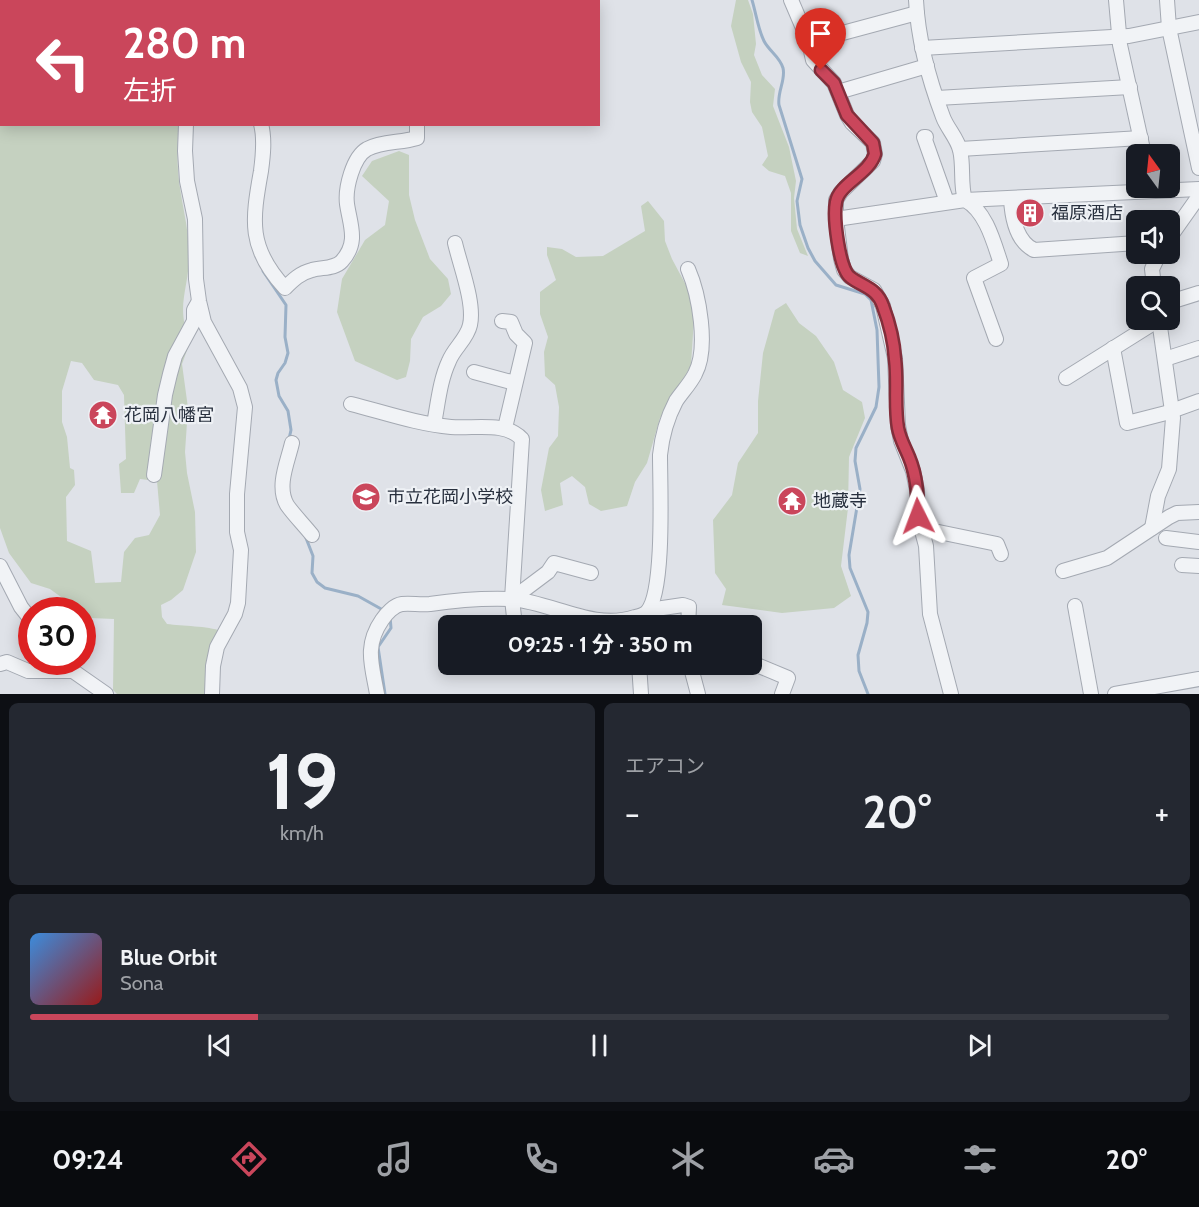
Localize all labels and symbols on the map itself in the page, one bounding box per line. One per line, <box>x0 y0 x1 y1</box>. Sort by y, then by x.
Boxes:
pin <box>795 8 846 70</box>
north arrow <box>1126 144 1180 198</box>
building icon: 福原酒店 <box>1014 197 1046 229</box>
place label: 福原酒店 <box>1051 202 1123 224</box>
temple icon: 花岡八幡宮 <box>87 399 119 431</box>
place label: 花岡八幡宮 <box>124 404 214 426</box>
school or university icon: 市立花岡小学校 <box>350 481 382 513</box>
position arrow <box>886 484 950 548</box>
temple icon: 地蔵寺 <box>776 485 808 517</box>
place label: 市立花岡小学校 <box>387 486 513 508</box>
place label: 地蔵寺 <box>813 490 867 512</box>
speed limit sign: 30 <box>18 597 96 675</box>

